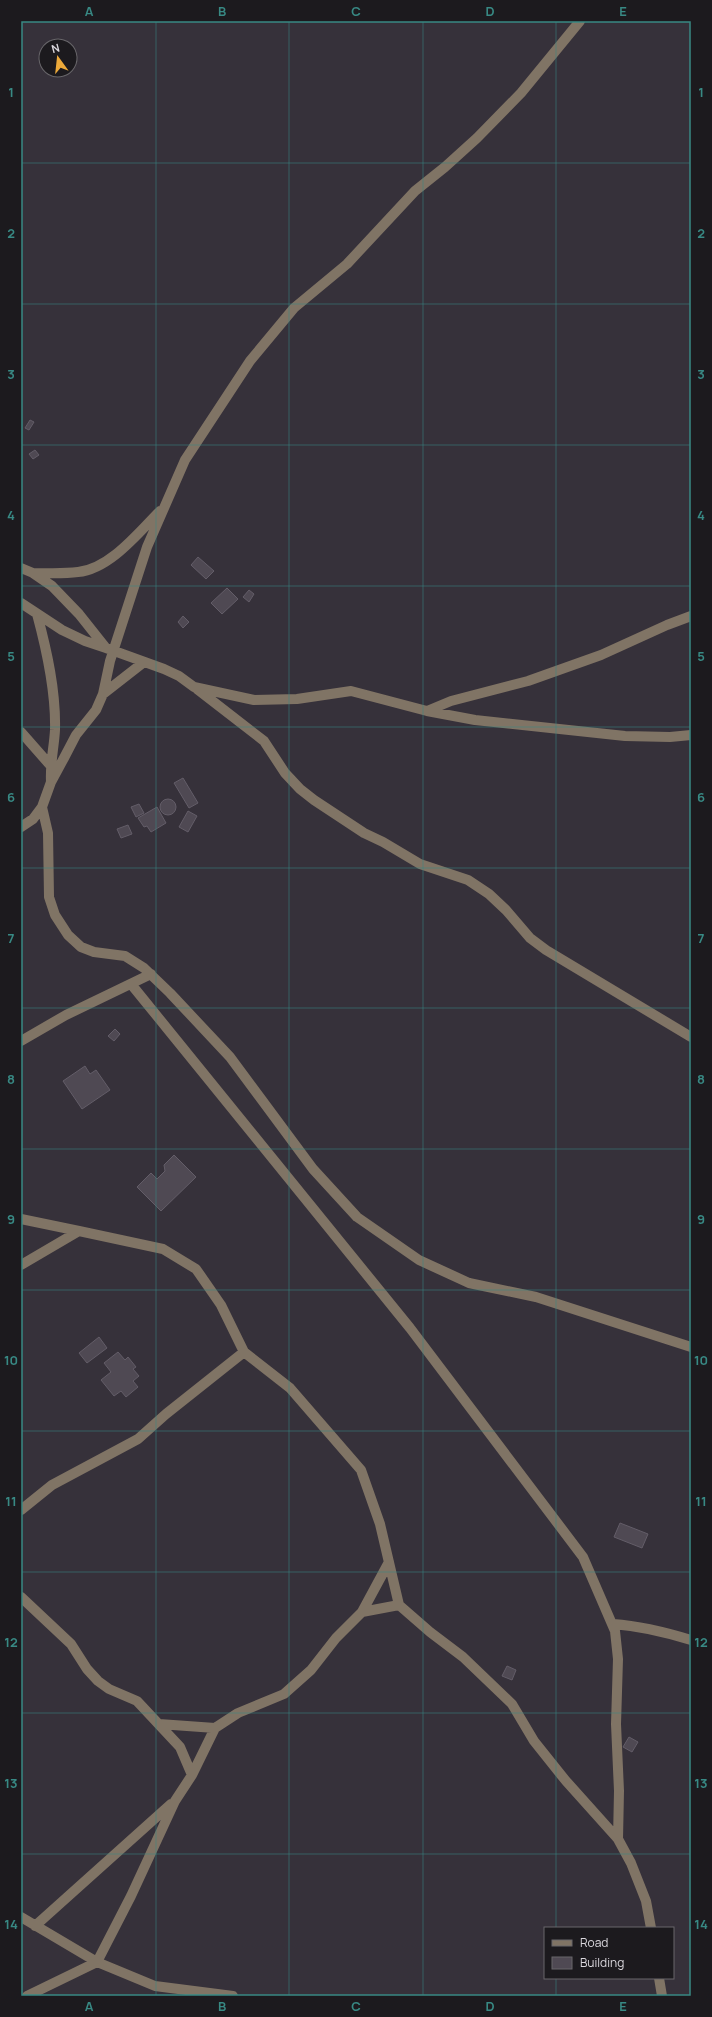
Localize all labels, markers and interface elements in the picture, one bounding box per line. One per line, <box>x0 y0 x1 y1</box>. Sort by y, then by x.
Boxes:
text: A <box>85 2 94 20</box>
text: B <box>218 2 226 20</box>
text: C <box>351 2 361 20</box>
text: D <box>485 2 495 20</box>
text: E <box>619 2 627 20</box>
north arrow <box>38 38 78 78</box>
text: N <box>50 40 61 56</box>
text: 1 <box>8 83 14 101</box>
text: 1 <box>698 83 704 101</box>
text: 2 <box>7 224 15 242</box>
text: 2 <box>697 224 705 242</box>
text: 3 <box>7 365 15 383</box>
text: 3 <box>697 365 705 383</box>
text: 4 <box>7 506 15 524</box>
text: 4 <box>697 506 705 524</box>
text: 5 <box>7 647 15 665</box>
text: 5 <box>697 647 705 665</box>
text: 6 <box>7 788 15 806</box>
text: 6 <box>697 788 705 806</box>
text: 7 <box>8 929 15 947</box>
text: 7 <box>698 929 705 947</box>
text: 8 <box>7 1070 15 1088</box>
text: 8 <box>697 1070 705 1088</box>
text: 9 <box>7 1210 15 1228</box>
text: 9 <box>697 1210 705 1228</box>
text: 10 <box>4 1351 18 1369</box>
text: 10 <box>694 1351 708 1369</box>
text: 11 <box>5 1492 17 1510</box>
text: 11 <box>695 1492 707 1510</box>
text: 12 <box>4 1633 18 1651</box>
text: 12 <box>694 1633 708 1651</box>
text: 13 <box>4 1774 18 1792</box>
text: 13 <box>694 1774 708 1792</box>
text: 14 <box>4 1915 18 1933</box>
text: 14 <box>694 1915 708 1933</box>
legend <box>544 1927 674 1979</box>
text: Road <box>580 1934 608 1951</box>
text: Building <box>580 1954 624 1971</box>
text: A <box>85 1997 94 2015</box>
text: B <box>218 1997 226 2015</box>
text: C <box>351 1997 361 2015</box>
text: D <box>485 1997 495 2015</box>
text: E <box>619 1997 627 2015</box>

